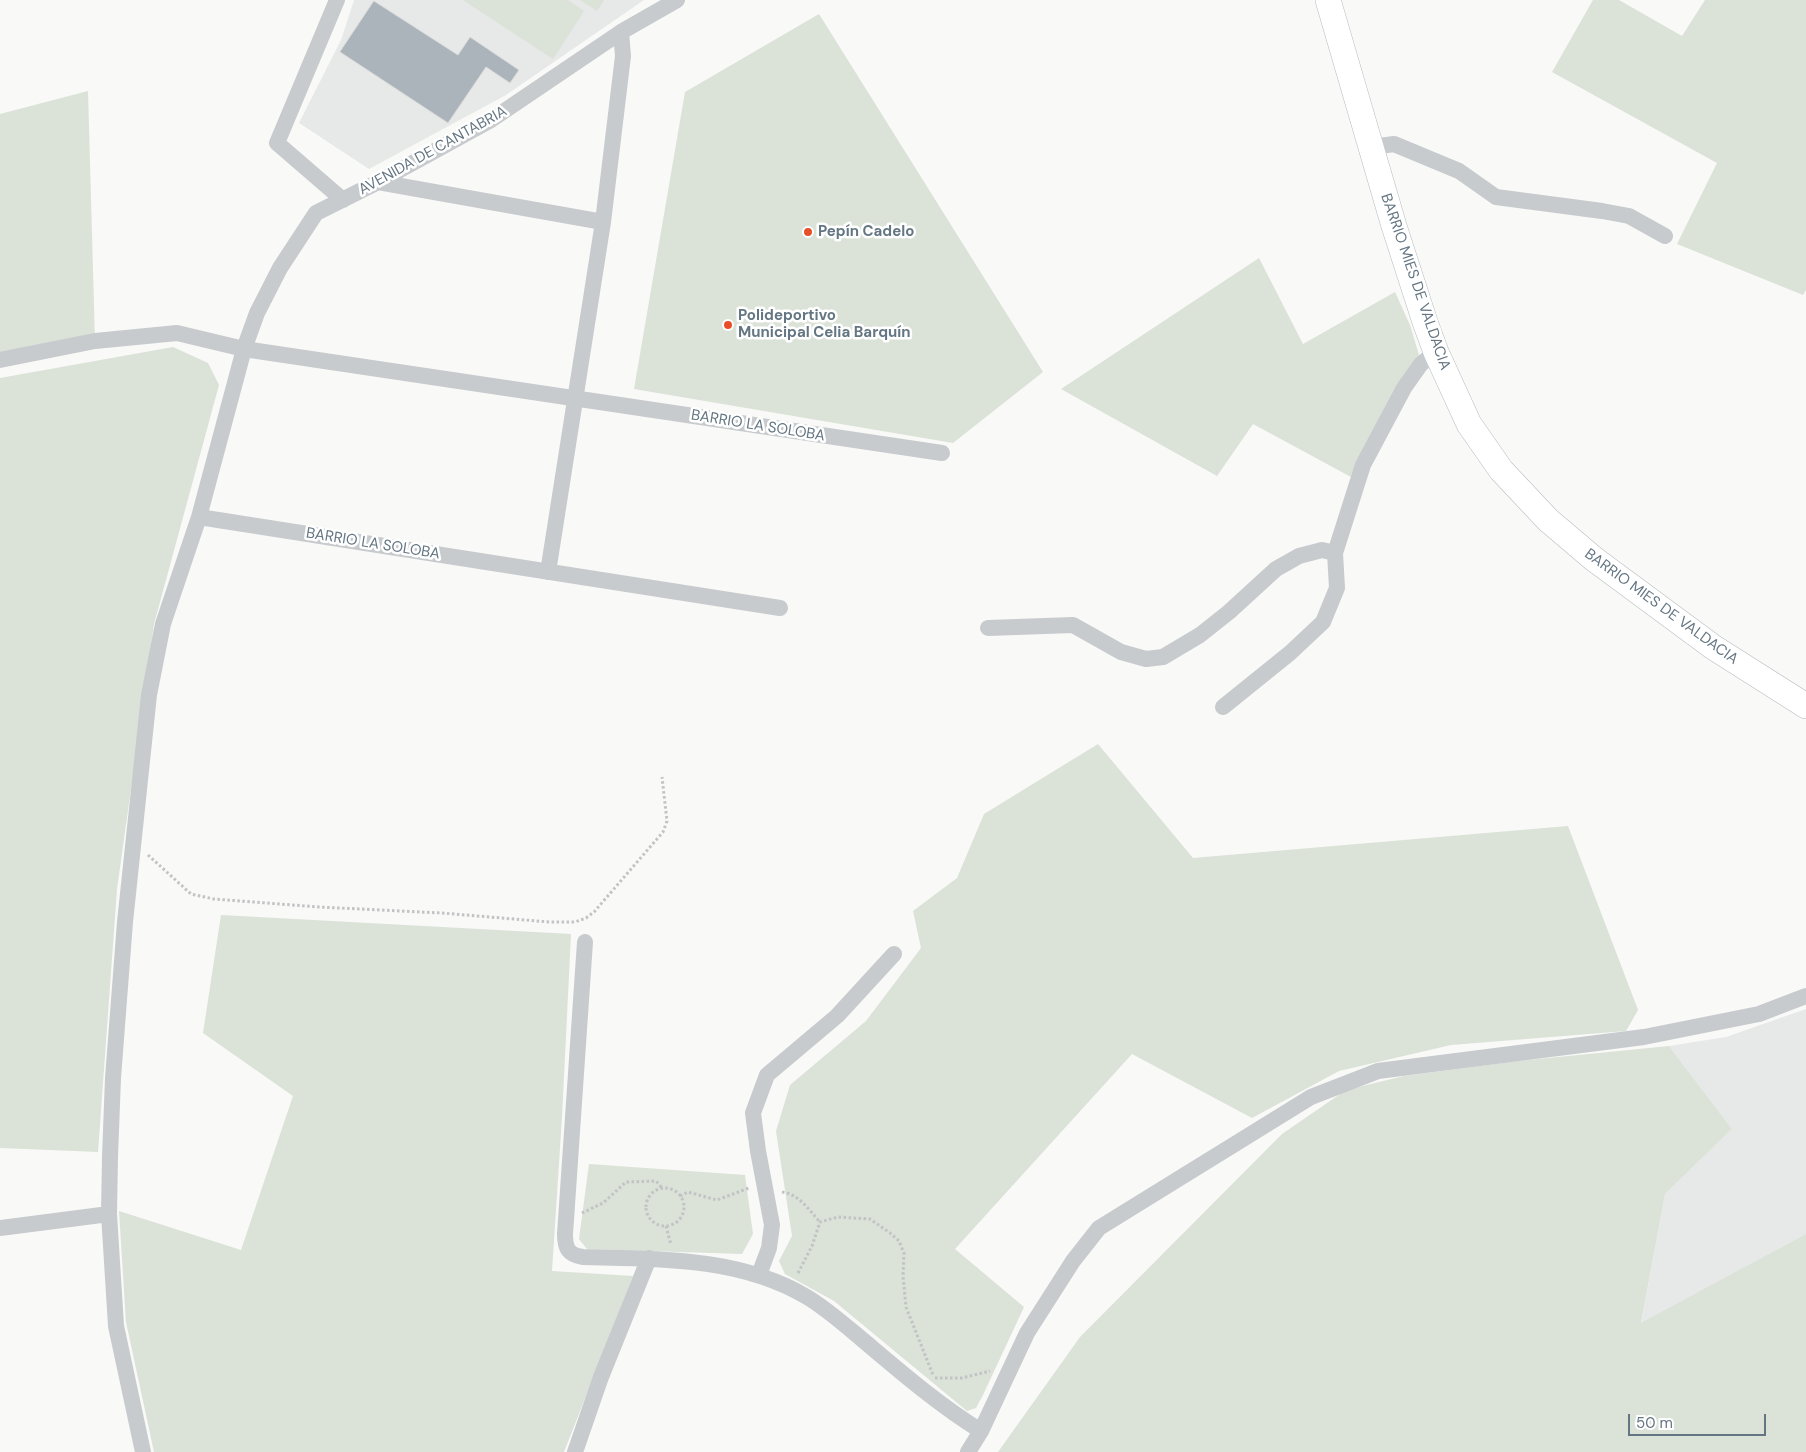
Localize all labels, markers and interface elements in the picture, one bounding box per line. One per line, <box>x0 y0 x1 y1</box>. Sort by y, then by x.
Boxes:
street label: AVENIDA DE CANTABRIA <box>356 103 510 199</box>
street label: BARRIO MIES DE VALDACIA <box>1376 191 1454 373</box>
place label: Pepín Cadelo <box>818 223 914 241</box>
marker: Pepín Cadelo <box>802 226 814 238</box>
place label: Polideportivo Municipal Celia Barquín <box>738 307 910 342</box>
marker: Polideportivo Municipal Celia Barquín <box>722 319 734 331</box>
street label: BARRIO LA SOLOBA <box>690 407 826 445</box>
street label: BARRIO LA SOLOBA <box>305 525 441 563</box>
street label: BARRIO MIES DE VALDACIA <box>1581 545 1741 669</box>
scale bar <box>1631 1404 1768 1436</box>
text: 50 m <box>1636 1413 1673 1433</box>

